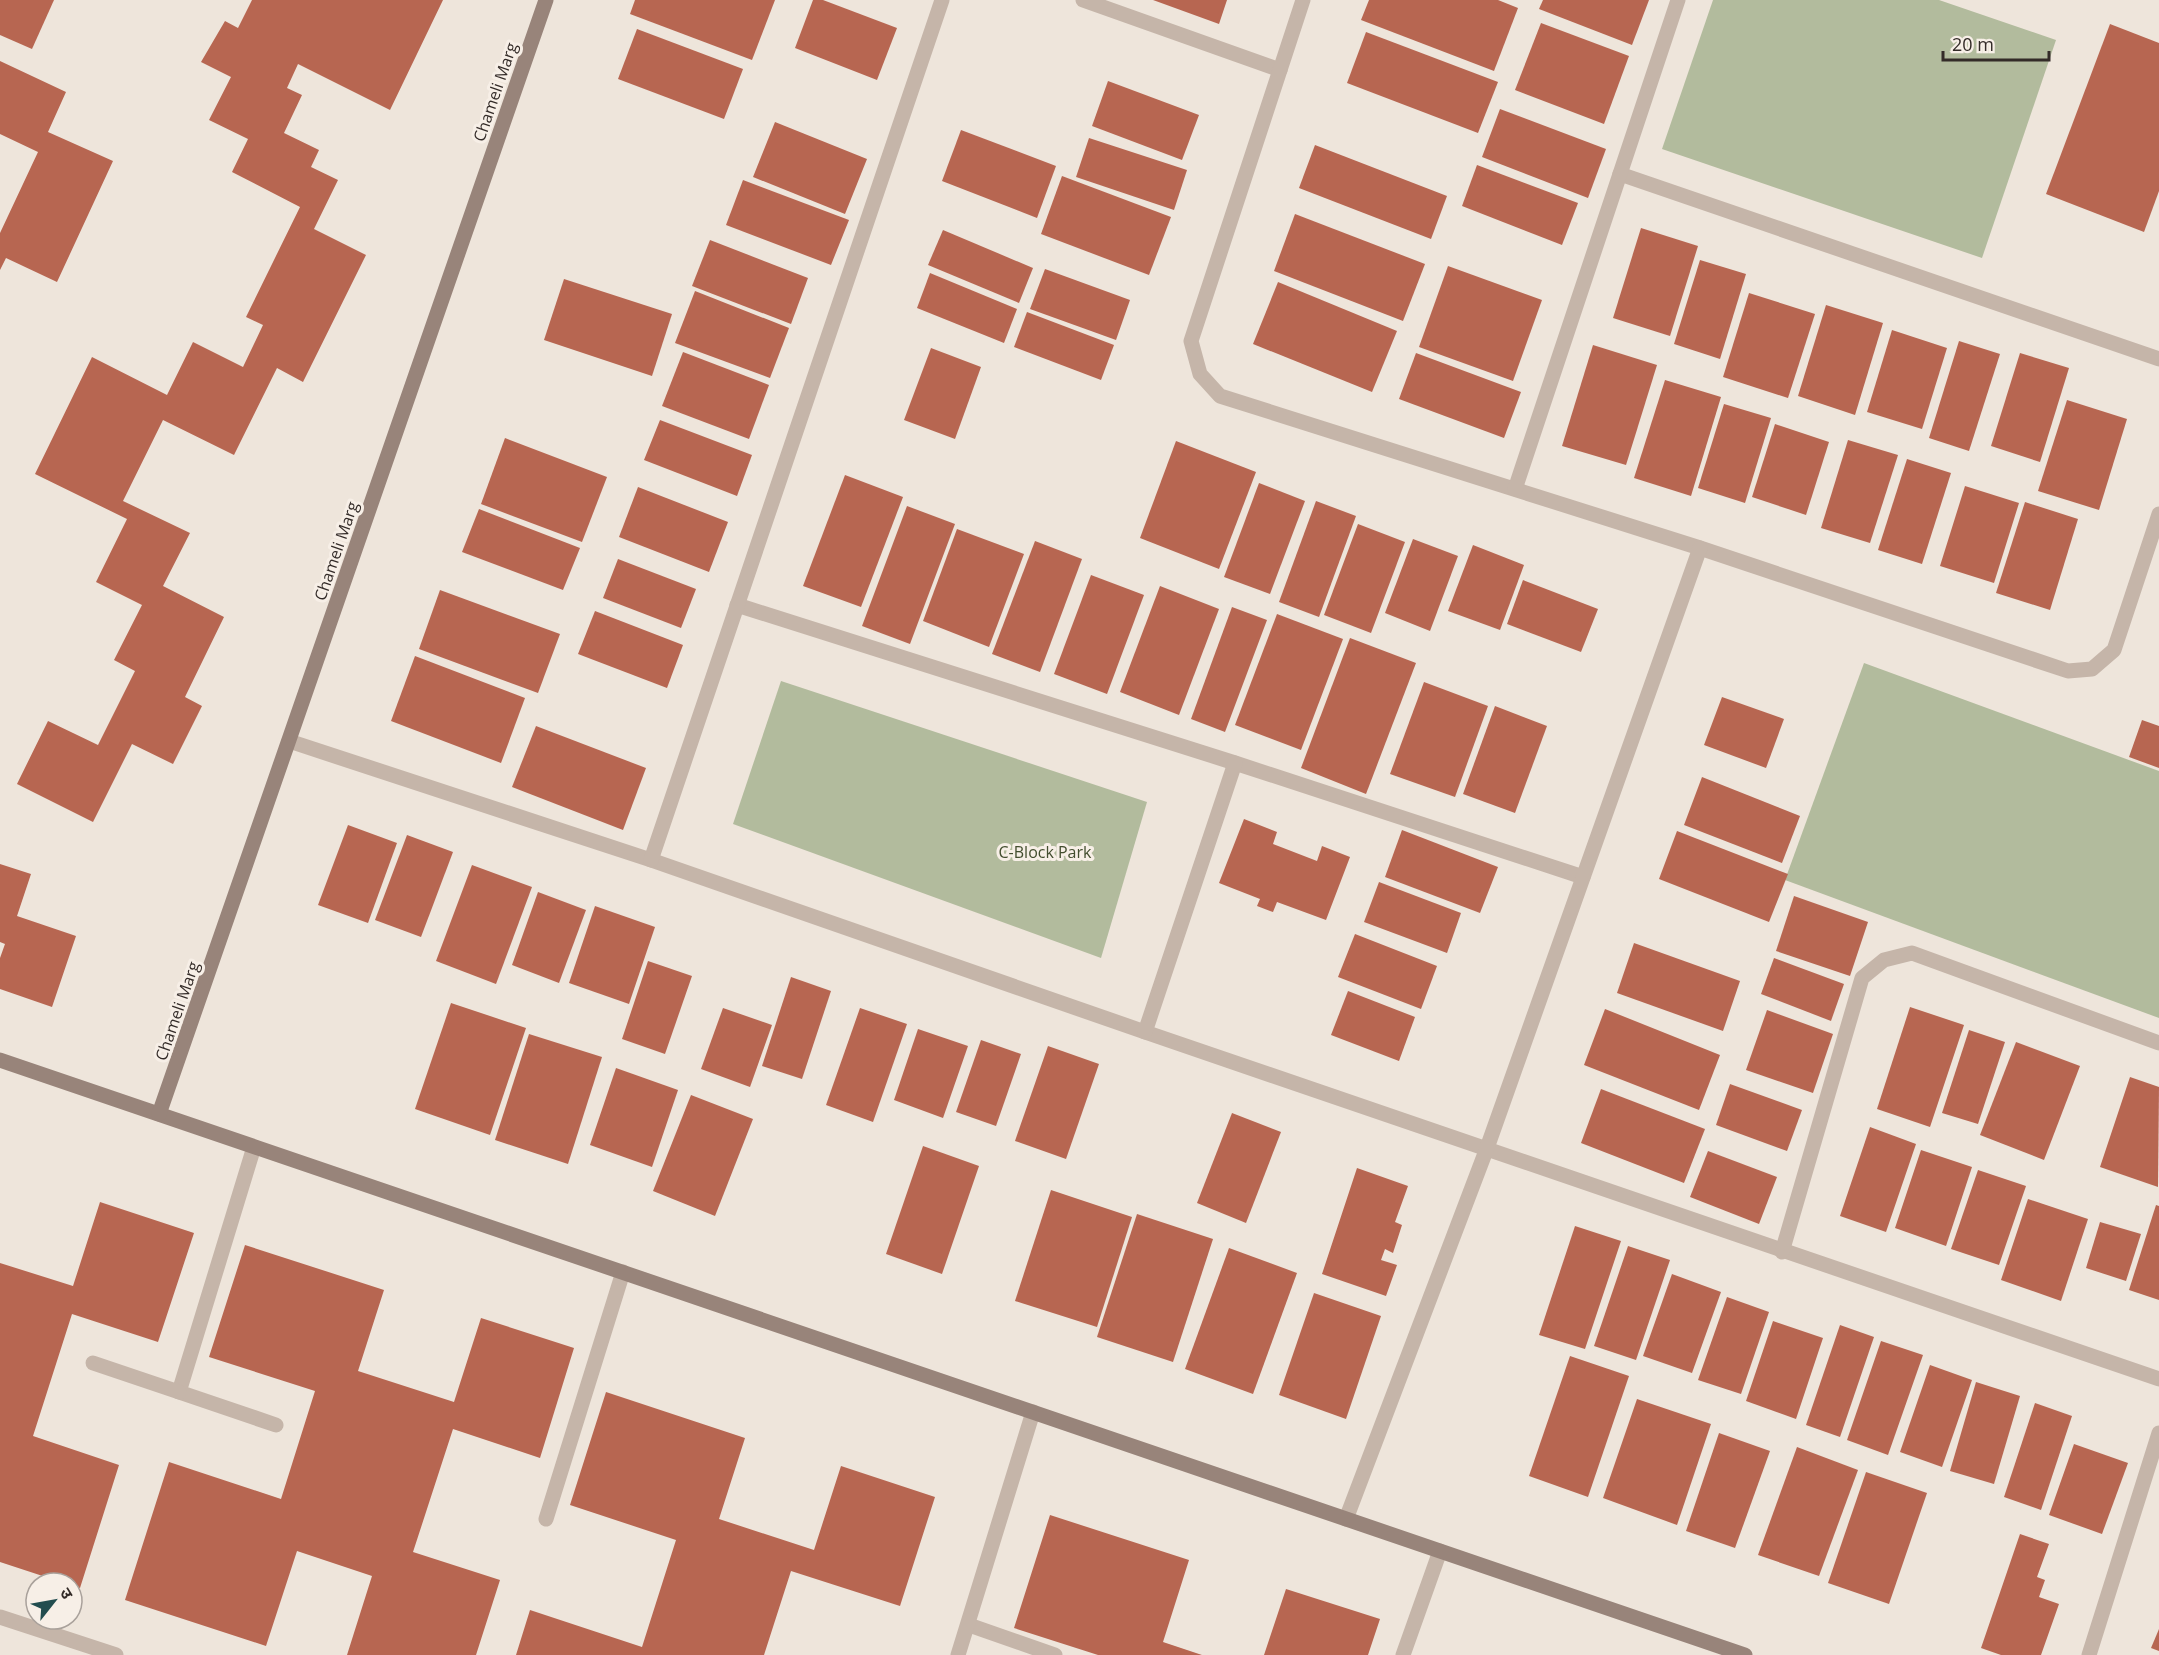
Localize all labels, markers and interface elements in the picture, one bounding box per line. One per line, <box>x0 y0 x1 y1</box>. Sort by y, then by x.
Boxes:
scale bar <box>1943 24 2050 62</box>
text: 20 m <box>1952 32 1994 56</box>
street label: Chameli Marg <box>468 39 522 144</box>
street label: Chameli Marg <box>309 498 363 603</box>
park label: C-Block Park <box>999 841 1092 863</box>
street label: Chameli Marg <box>150 958 204 1063</box>
north arrow <box>24 1571 84 1631</box>
text: उ <box>55 1584 79 1603</box>

